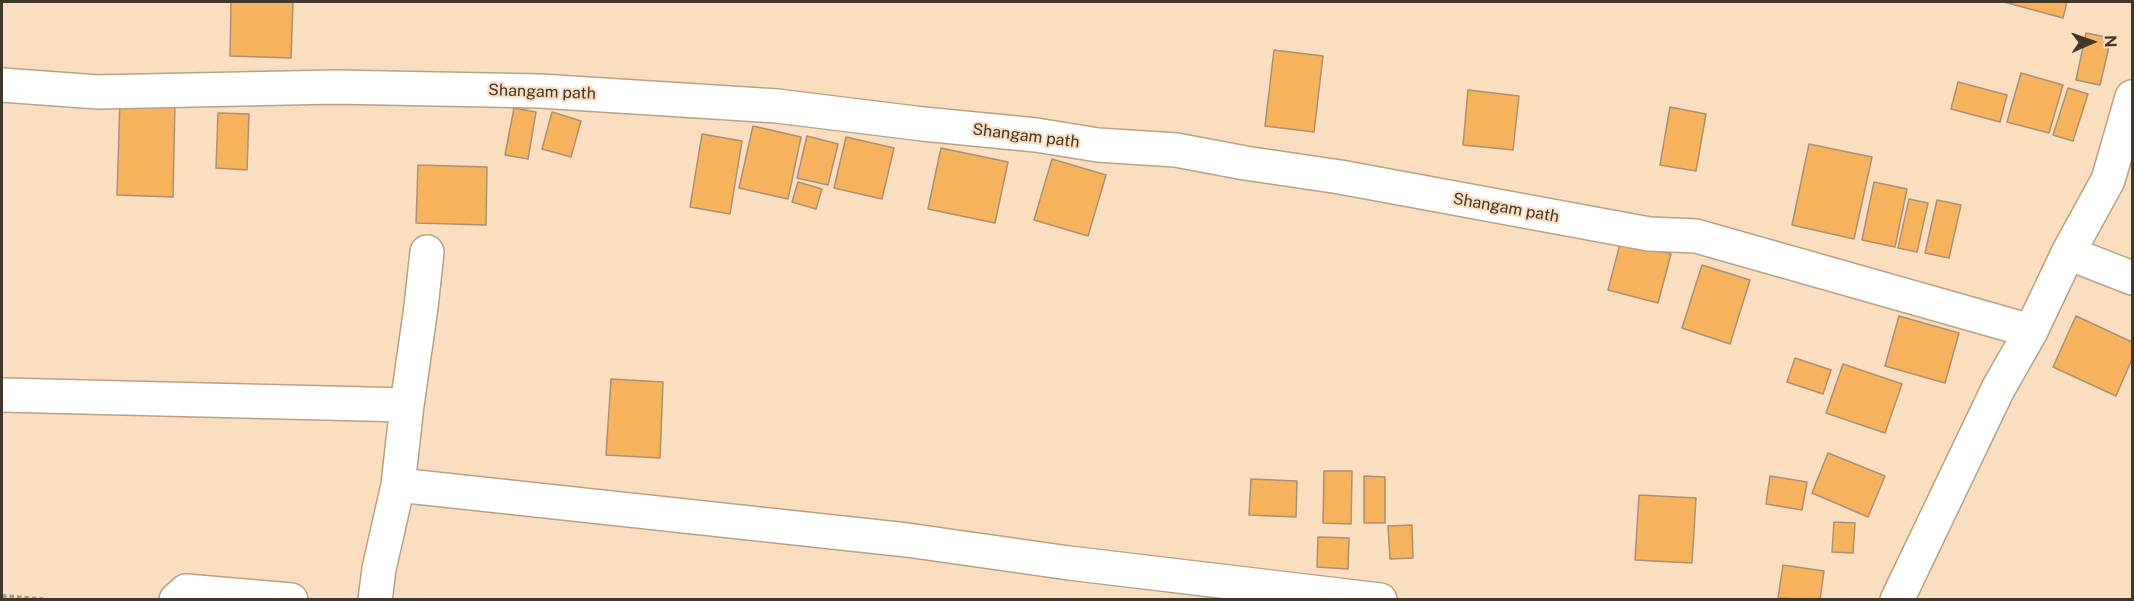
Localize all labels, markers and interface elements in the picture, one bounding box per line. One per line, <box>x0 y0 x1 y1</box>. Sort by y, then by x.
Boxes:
north arrow <box>2062 12 2122 72</box>
text: N <box>2101 35 2120 48</box>
street label: Shangam path <box>488 81 596 103</box>
street label: Shangam path <box>971 120 1081 152</box>
street label: Shangam path <box>1451 189 1561 227</box>

